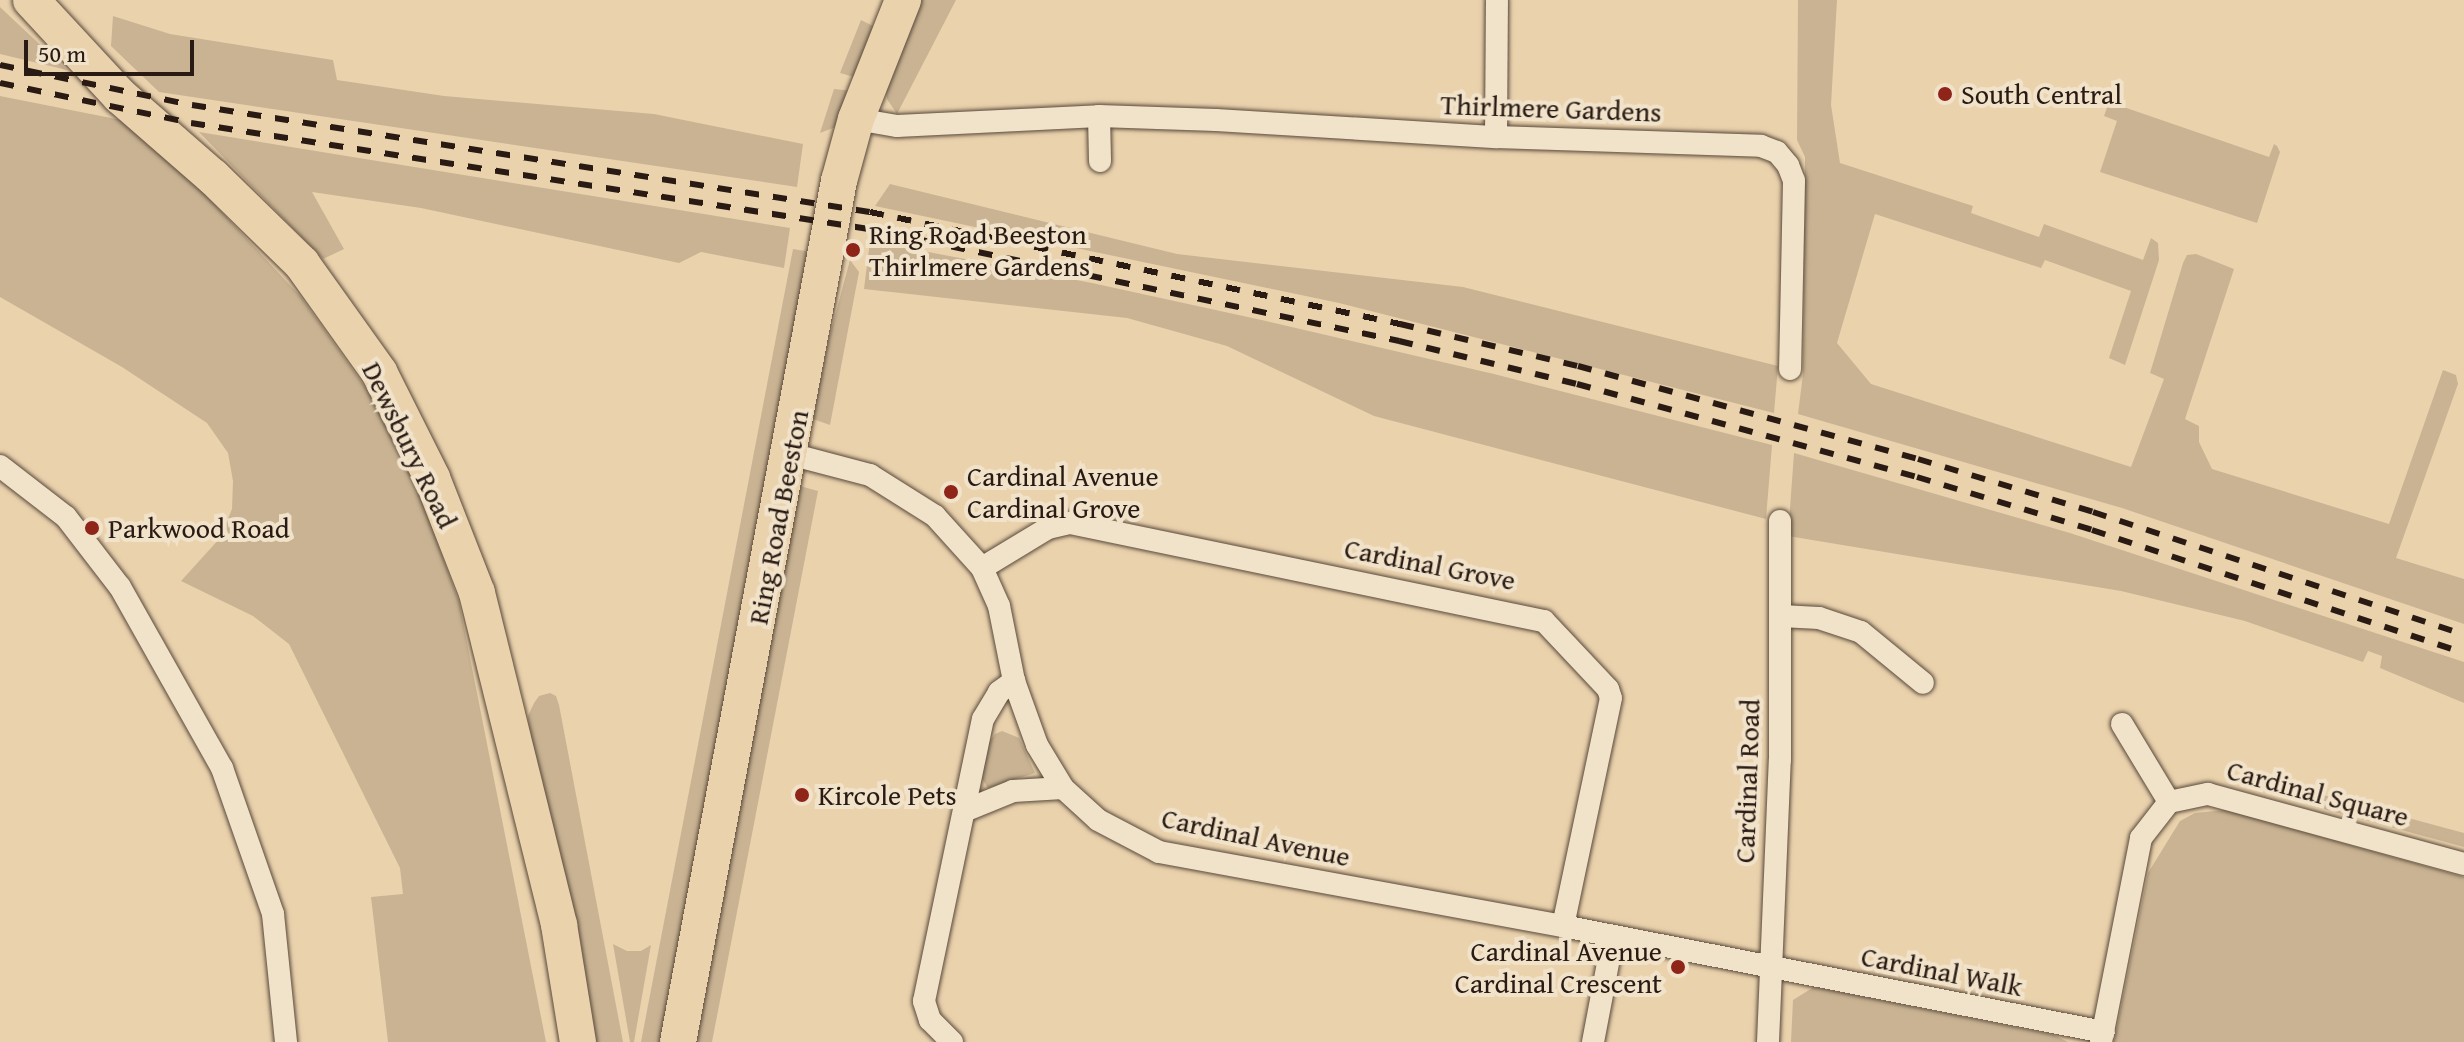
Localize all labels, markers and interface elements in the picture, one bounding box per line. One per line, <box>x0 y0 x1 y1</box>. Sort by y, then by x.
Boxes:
scale bar <box>28 24 198 74</box>
text: 50 m <box>38 36 86 71</box>
place label: South Central <box>1961 77 2122 111</box>
marker: South Central <box>1936 85 1954 103</box>
street label: Thirlmere Gardens <box>1440 87 1662 129</box>
place label: Ring Road Beeston Thirlmere Gardens <box>869 217 1090 283</box>
marker: Ring Road Beeston Thirlmere Gardens <box>844 241 862 259</box>
street label: Dewsbury Road <box>355 356 465 534</box>
street label: Ring Road Beeston <box>741 407 815 627</box>
place label: Cardinal Avenue Cardinal Grove <box>967 459 1159 525</box>
marker: Cardinal Avenue Cardinal Grove <box>942 483 960 501</box>
place label: Parkwood Road <box>108 511 290 545</box>
marker: Parkwood Road <box>83 519 101 537</box>
street label: Cardinal Grove <box>1342 531 1518 597</box>
street label: Cardinal Road <box>1727 698 1767 864</box>
street label: Cardinal Square <box>2224 753 2412 833</box>
place label: Kircole Pets <box>818 778 957 812</box>
marker: Kircole Pets <box>793 786 811 804</box>
street label: Cardinal Avenue <box>1159 801 1353 873</box>
place label: Cardinal Avenue Cardinal Crescent <box>1455 934 1662 1000</box>
street label: Cardinal Walk <box>1859 939 2025 1003</box>
marker: Cardinal Avenue Cardinal Crescent <box>1669 958 1687 976</box>

